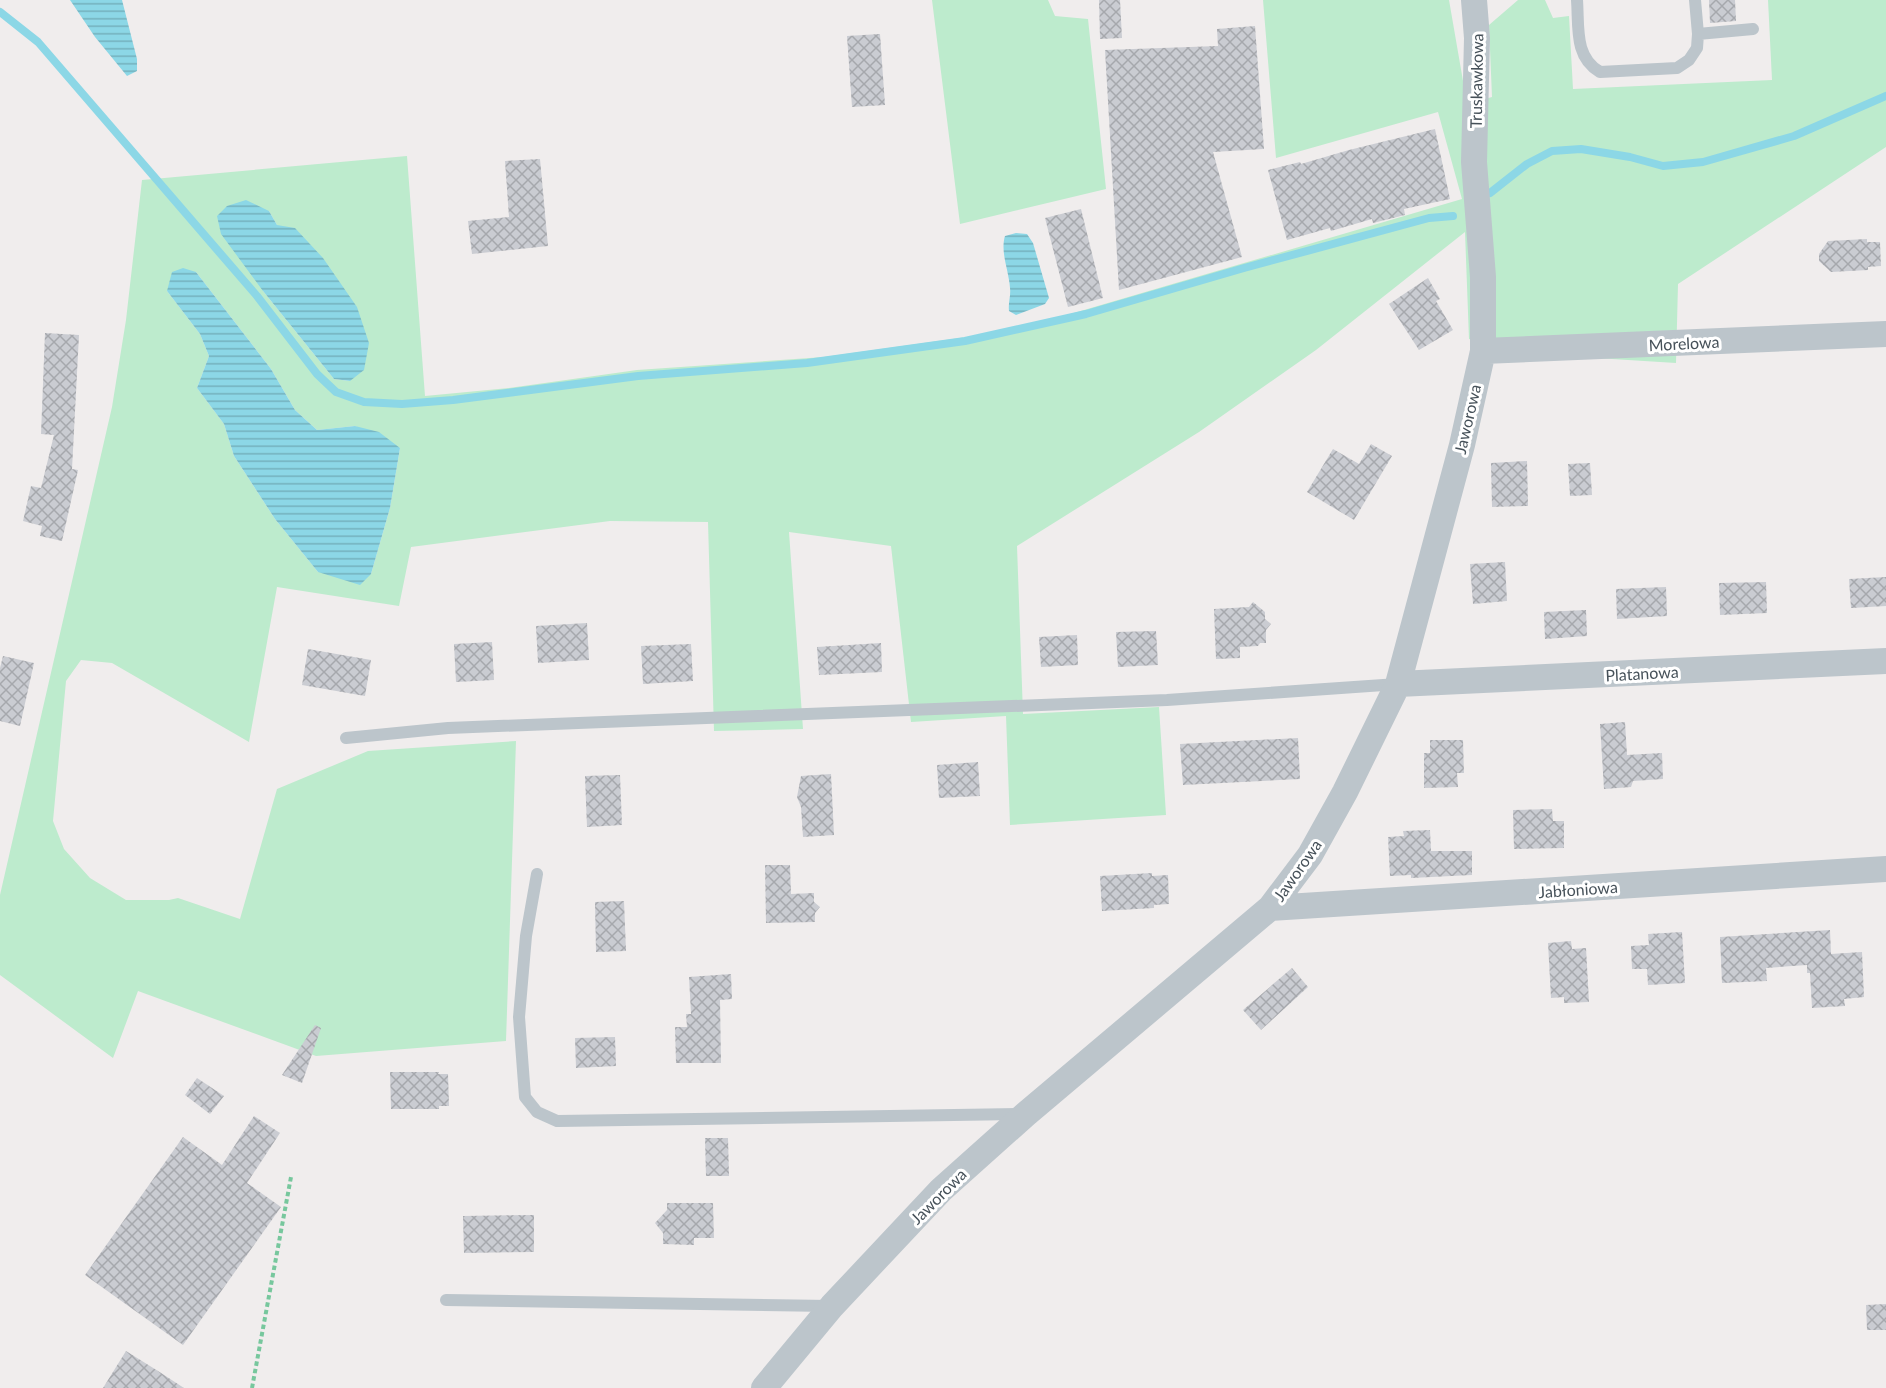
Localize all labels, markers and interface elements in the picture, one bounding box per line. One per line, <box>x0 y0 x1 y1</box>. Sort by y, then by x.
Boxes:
street label: Truskawkowa <box>1466 33 1486 129</box>
street label: Morelowa <box>1648 332 1720 354</box>
street label: Jaworowa <box>1450 382 1484 456</box>
street label: Platanowa <box>1605 662 1679 684</box>
street label: Jaworowa <box>1269 836 1325 904</box>
street label: Jabłoniowa <box>1538 877 1618 901</box>
street label: Jaworowa <box>906 1164 970 1228</box>

